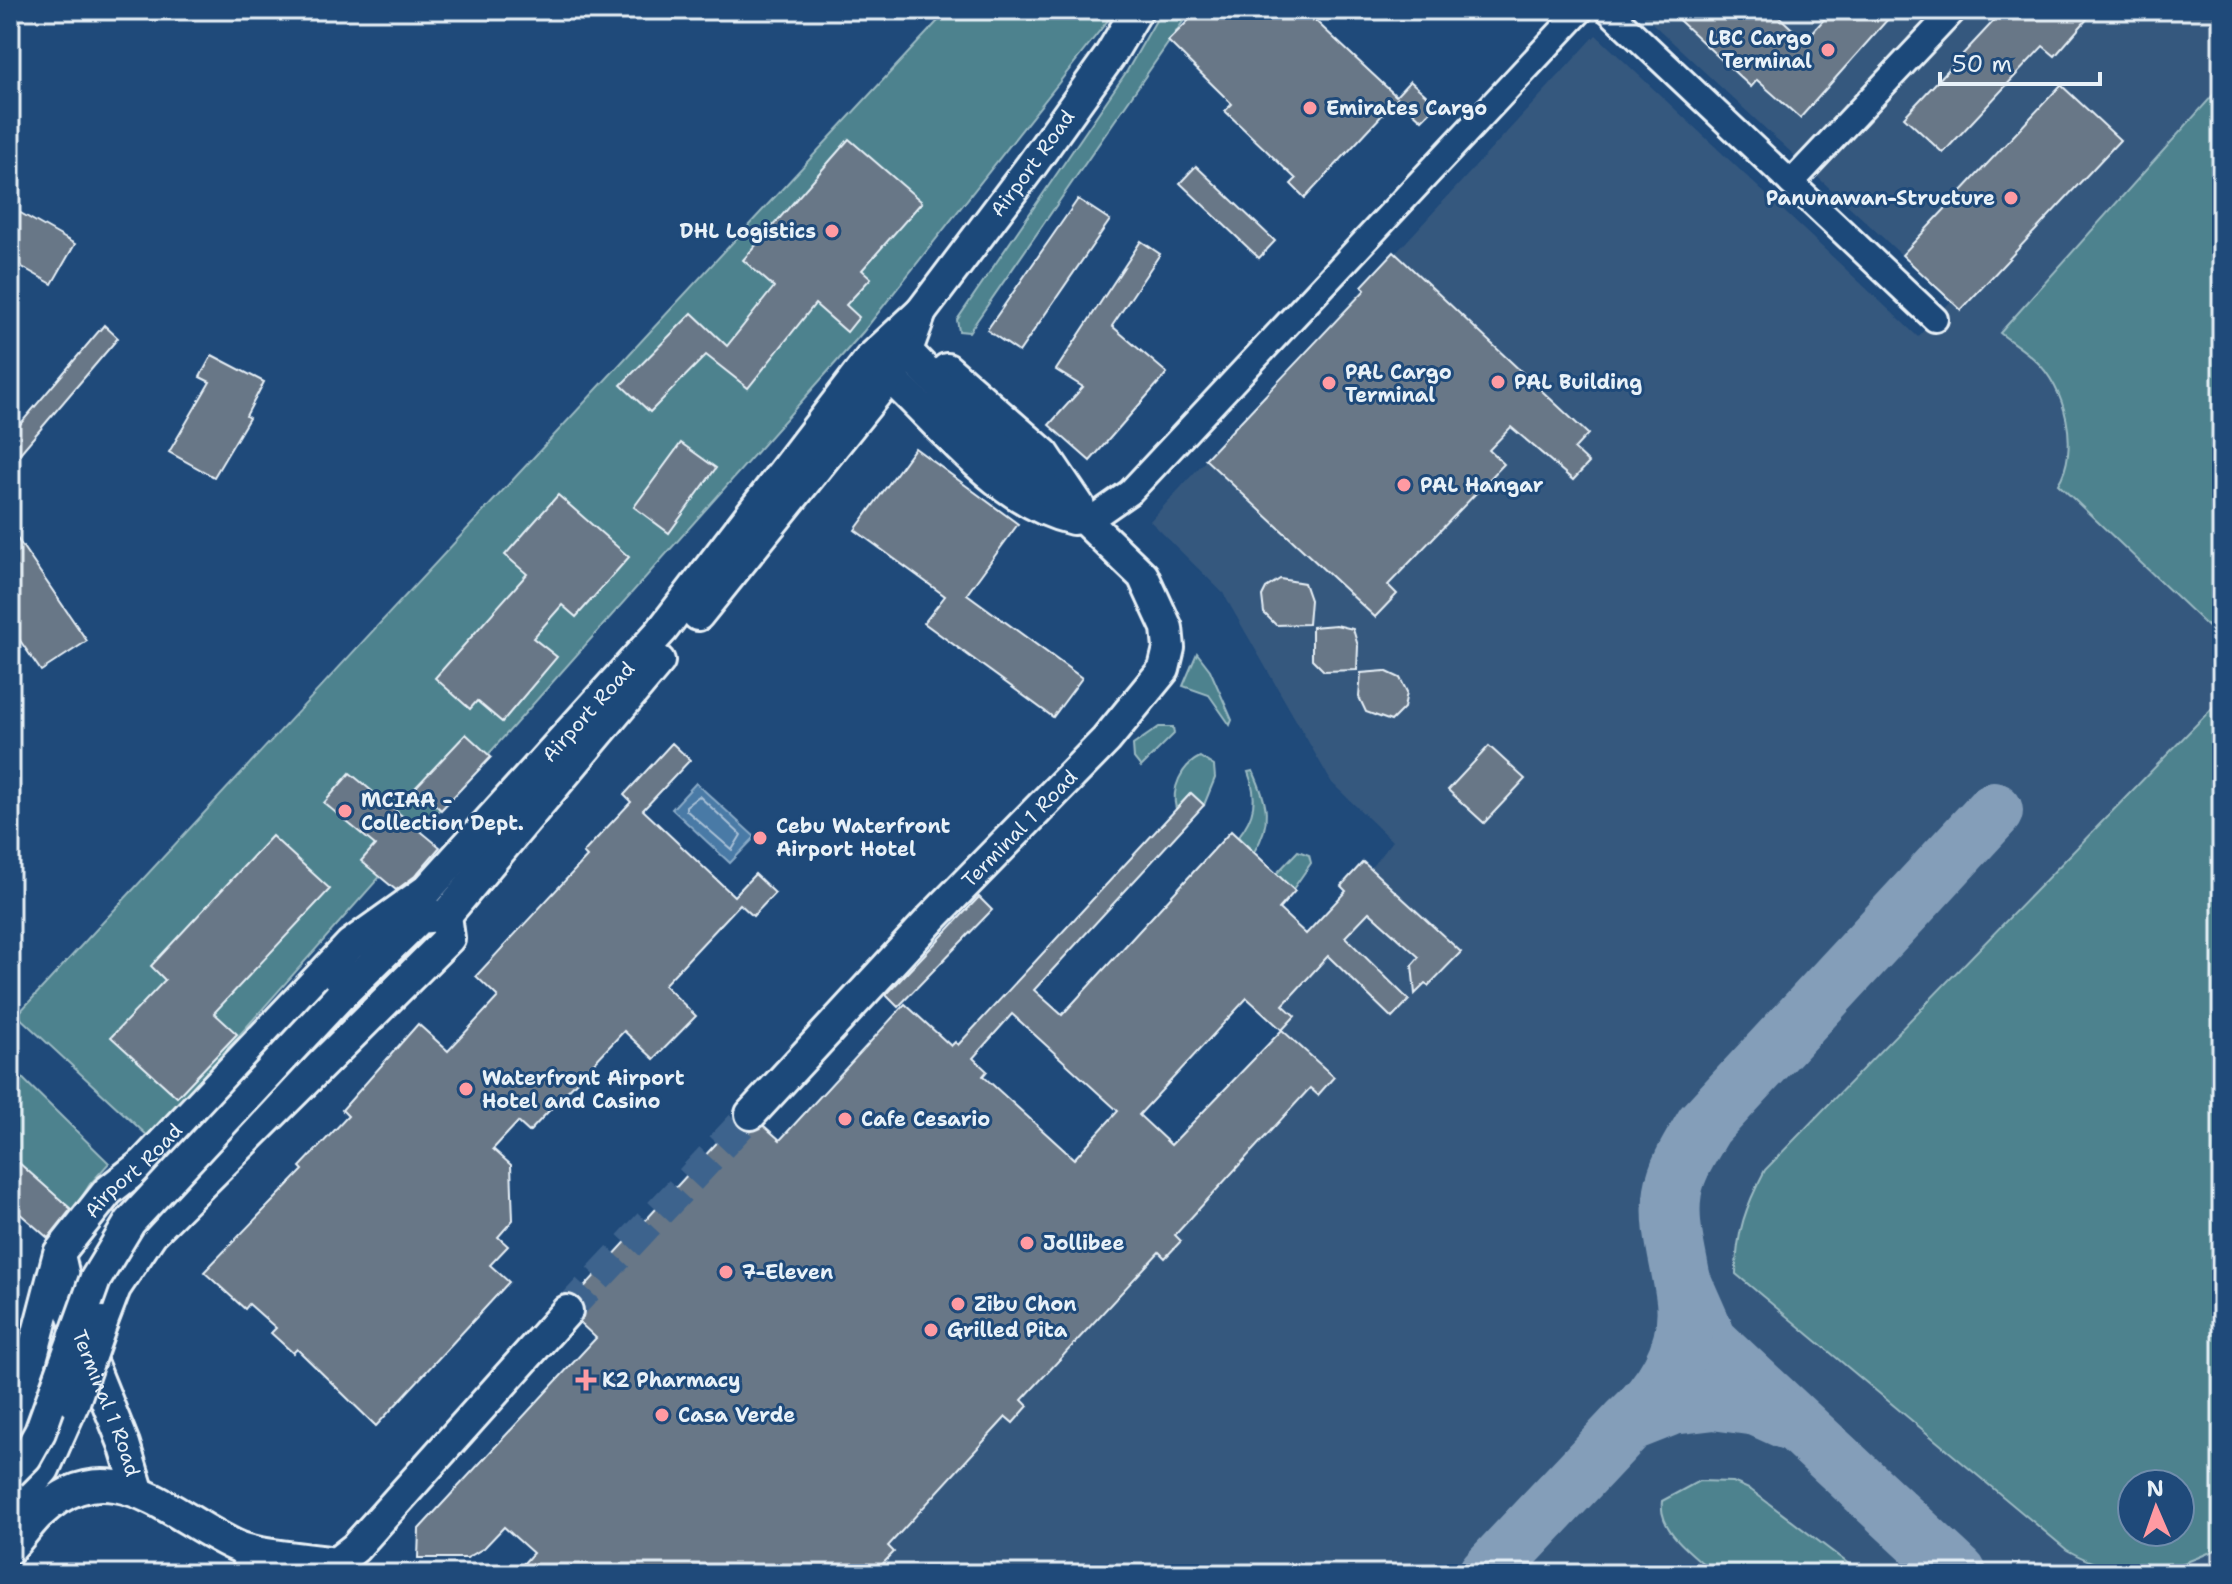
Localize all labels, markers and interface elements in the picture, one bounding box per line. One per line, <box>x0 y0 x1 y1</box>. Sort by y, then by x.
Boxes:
place label: LBC Cargo Terminal <box>1708 25 1812 74</box>
scale bar <box>1940 36 2100 86</box>
marker: LBC Cargo Terminal <box>1819 41 1837 59</box>
text: 50 m <box>1952 48 2012 80</box>
place label: Emirates Cargo <box>1326 95 1487 121</box>
marker: Emirates Cargo <box>1301 99 1319 117</box>
street label: Airport Road <box>984 104 1080 222</box>
place label: Panunawan-Structure <box>1766 185 1995 211</box>
marker: Panunawan-Structure <box>2002 189 2020 207</box>
place label: DHL Logistics <box>680 218 816 244</box>
marker: DHL Logistics <box>823 222 841 240</box>
place label: PAL Cargo Terminal <box>1345 359 1452 408</box>
place label: PAL Building <box>1514 369 1642 395</box>
marker: PAL Building <box>1489 373 1507 391</box>
marker: PAL Cargo Terminal <box>1320 374 1338 392</box>
place label: PAL Hangar <box>1420 472 1544 498</box>
marker: PAL Hangar <box>1395 476 1413 494</box>
street label: Airport Road <box>536 656 640 767</box>
street label: Terminal 1 Road <box>956 764 1083 893</box>
place label: MCIAA - Collection Dept. <box>361 787 524 836</box>
marker: MCIAA - Collection Dept. <box>336 802 354 820</box>
place label: Cebu Waterfront Airport Hotel <box>776 813 950 862</box>
marker: Cebu Waterfront Airport Hotel <box>751 829 769 847</box>
place label: Waterfront Airport Hotel and Casino <box>482 1065 685 1114</box>
marker: Waterfront Airport Hotel and Casino <box>457 1080 475 1098</box>
place label: Cafe Cesario <box>861 1106 990 1132</box>
marker: Cafe Cesario <box>836 1110 854 1128</box>
street label: Airport Road <box>79 1117 188 1223</box>
place label: Jollibee <box>1043 1230 1125 1256</box>
marker: Jollibee <box>1018 1234 1036 1252</box>
place label: 7-Eleven <box>742 1259 833 1285</box>
marker: 7-Eleven <box>717 1263 735 1281</box>
place label: Zibu Chon <box>974 1291 1076 1317</box>
marker: Zibu Chon <box>949 1295 967 1313</box>
place label: Grilled Pita <box>947 1317 1068 1343</box>
marker: Grilled Pita <box>922 1321 940 1339</box>
street label: Terminal 1 Road <box>67 1326 146 1480</box>
place label: K2 Pharmacy <box>602 1367 741 1393</box>
marker: K2 Pharmacy <box>577 1371 595 1389</box>
place label: Casa Verde <box>678 1402 795 1428</box>
marker: Casa Verde <box>653 1406 671 1424</box>
north arrow <box>2116 1468 2196 1548</box>
text: N <box>2146 1474 2165 1503</box>

